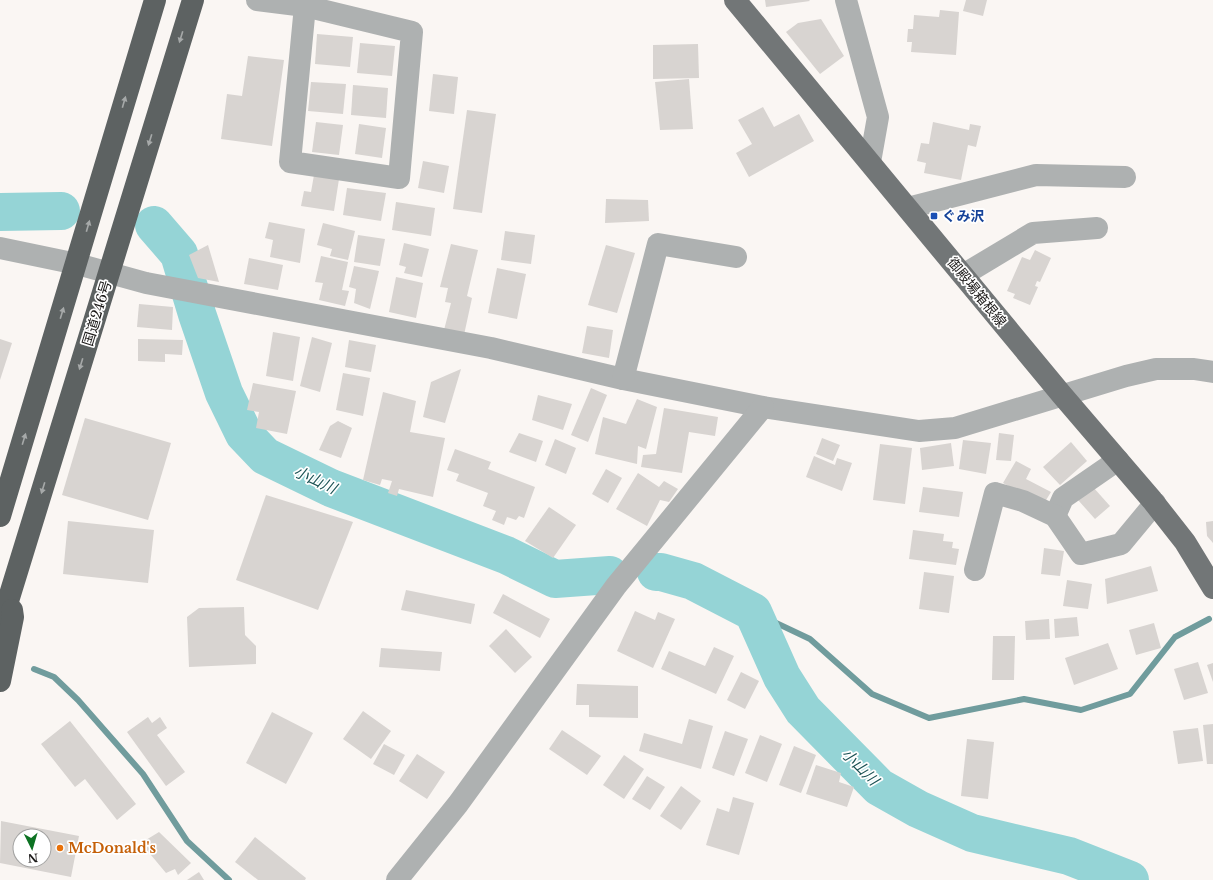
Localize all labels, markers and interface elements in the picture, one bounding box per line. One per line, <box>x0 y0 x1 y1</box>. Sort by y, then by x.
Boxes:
one-way arrow <box>178 32 184 44</box>
one-way arrow <box>121 95 127 107</box>
one-way arrow <box>147 135 153 147</box>
place label: ぐみ沢 <box>942 207 984 225</box>
marker: ぐみ沢 <box>929 211 939 221</box>
one-way arrow <box>85 220 91 232</box>
street label: 御殿場箱根線 <box>944 254 1010 330</box>
street label: 国道246号 <box>78 278 116 348</box>
one-way arrow <box>59 307 65 319</box>
one-way arrow <box>78 358 84 370</box>
one-way arrow <box>21 433 27 445</box>
water label: 小山川 <box>291 461 341 499</box>
one-way arrow <box>40 482 46 494</box>
water label: 小山川 <box>838 744 884 791</box>
north arrow <box>12 828 52 868</box>
place label: McDonald's <box>68 839 156 857</box>
marker: McDonald's <box>55 843 65 853</box>
text: N <box>26 851 39 865</box>

